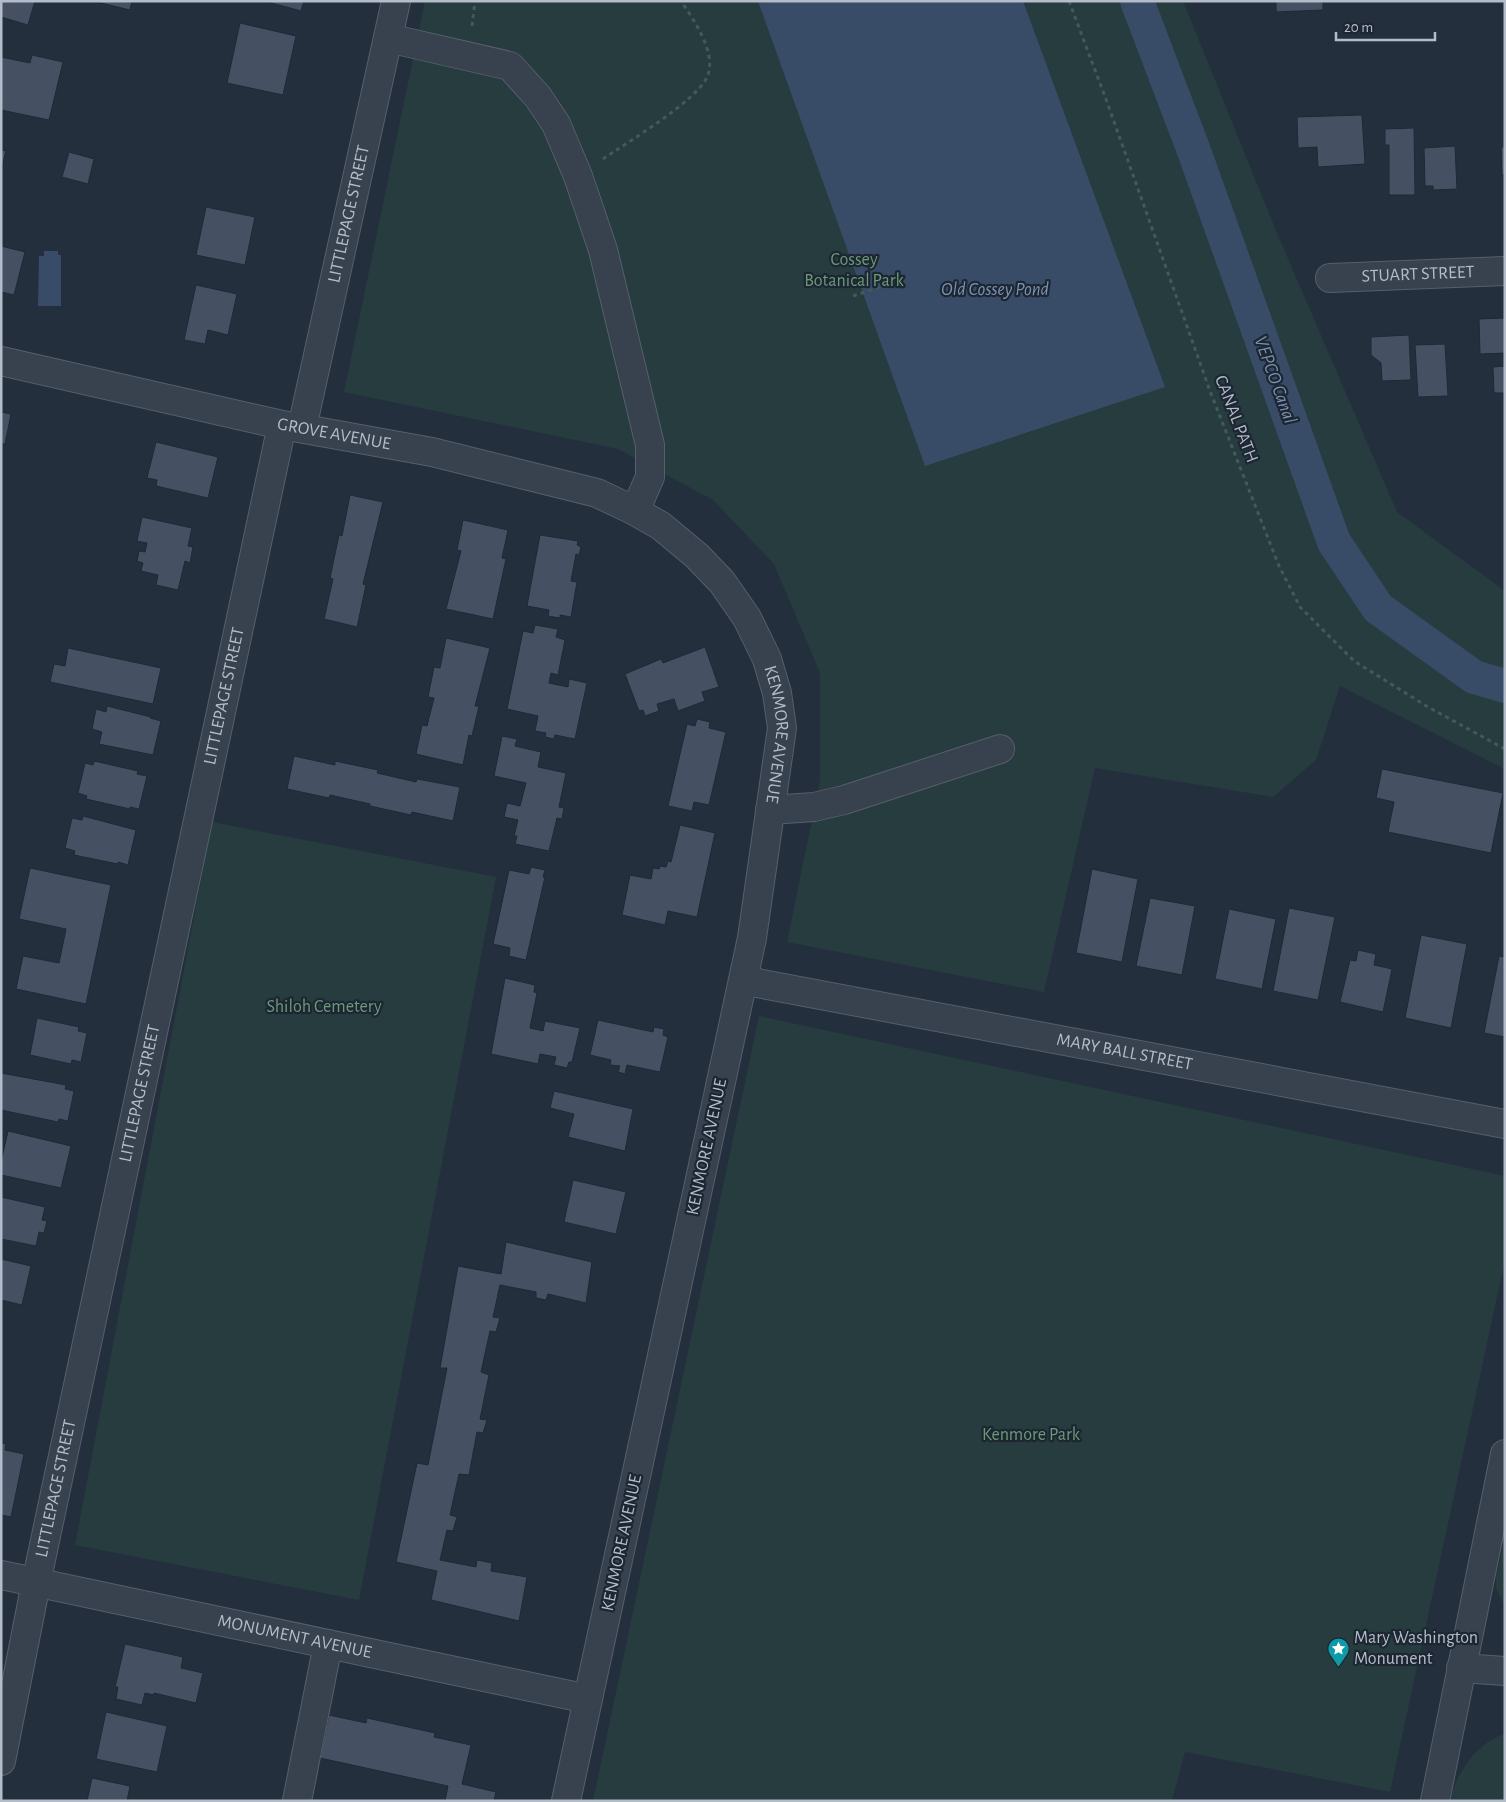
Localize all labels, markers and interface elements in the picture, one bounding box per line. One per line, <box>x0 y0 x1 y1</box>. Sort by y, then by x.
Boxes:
scale bar <box>1336 10 1435 42</box>
text: 20 m <box>1344 20 1373 35</box>
street label: LITTLEPAGE STREET <box>325 144 373 285</box>
park label: Cossey Botanical Park <box>804 251 904 290</box>
street label: STUART STREET <box>1361 263 1475 286</box>
water label: Old Cossey Pond <box>941 280 1050 299</box>
water label: VEPCO Canal <box>1250 334 1300 427</box>
street label: CANAL PATH <box>1211 373 1261 465</box>
street label: GROVE AVENUE <box>276 415 392 453</box>
street label: LITTLEPAGE STREET <box>201 626 248 767</box>
street label: KENMORE AVENUE <box>760 663 791 805</box>
park label: Shiloh Cemetery <box>266 998 382 1016</box>
street label: LITTLEPAGE STREET <box>117 1023 163 1164</box>
street label: MARY BALL STREET <box>1055 1031 1194 1074</box>
street label: KENMORE AVENUE <box>684 1077 730 1217</box>
street label: LITTLEPAGE STREET <box>33 1418 79 1559</box>
park label: Kenmore Park <box>982 1426 1081 1444</box>
street label: KENMORE AVENUE <box>599 1473 645 1613</box>
street label: MONUMENT AVENUE <box>216 1612 374 1662</box>
place label: Mary Washington Monument <box>1354 1629 1478 1668</box>
place icon: Mary Washington Monument <box>1326 1636 1350 1667</box>

